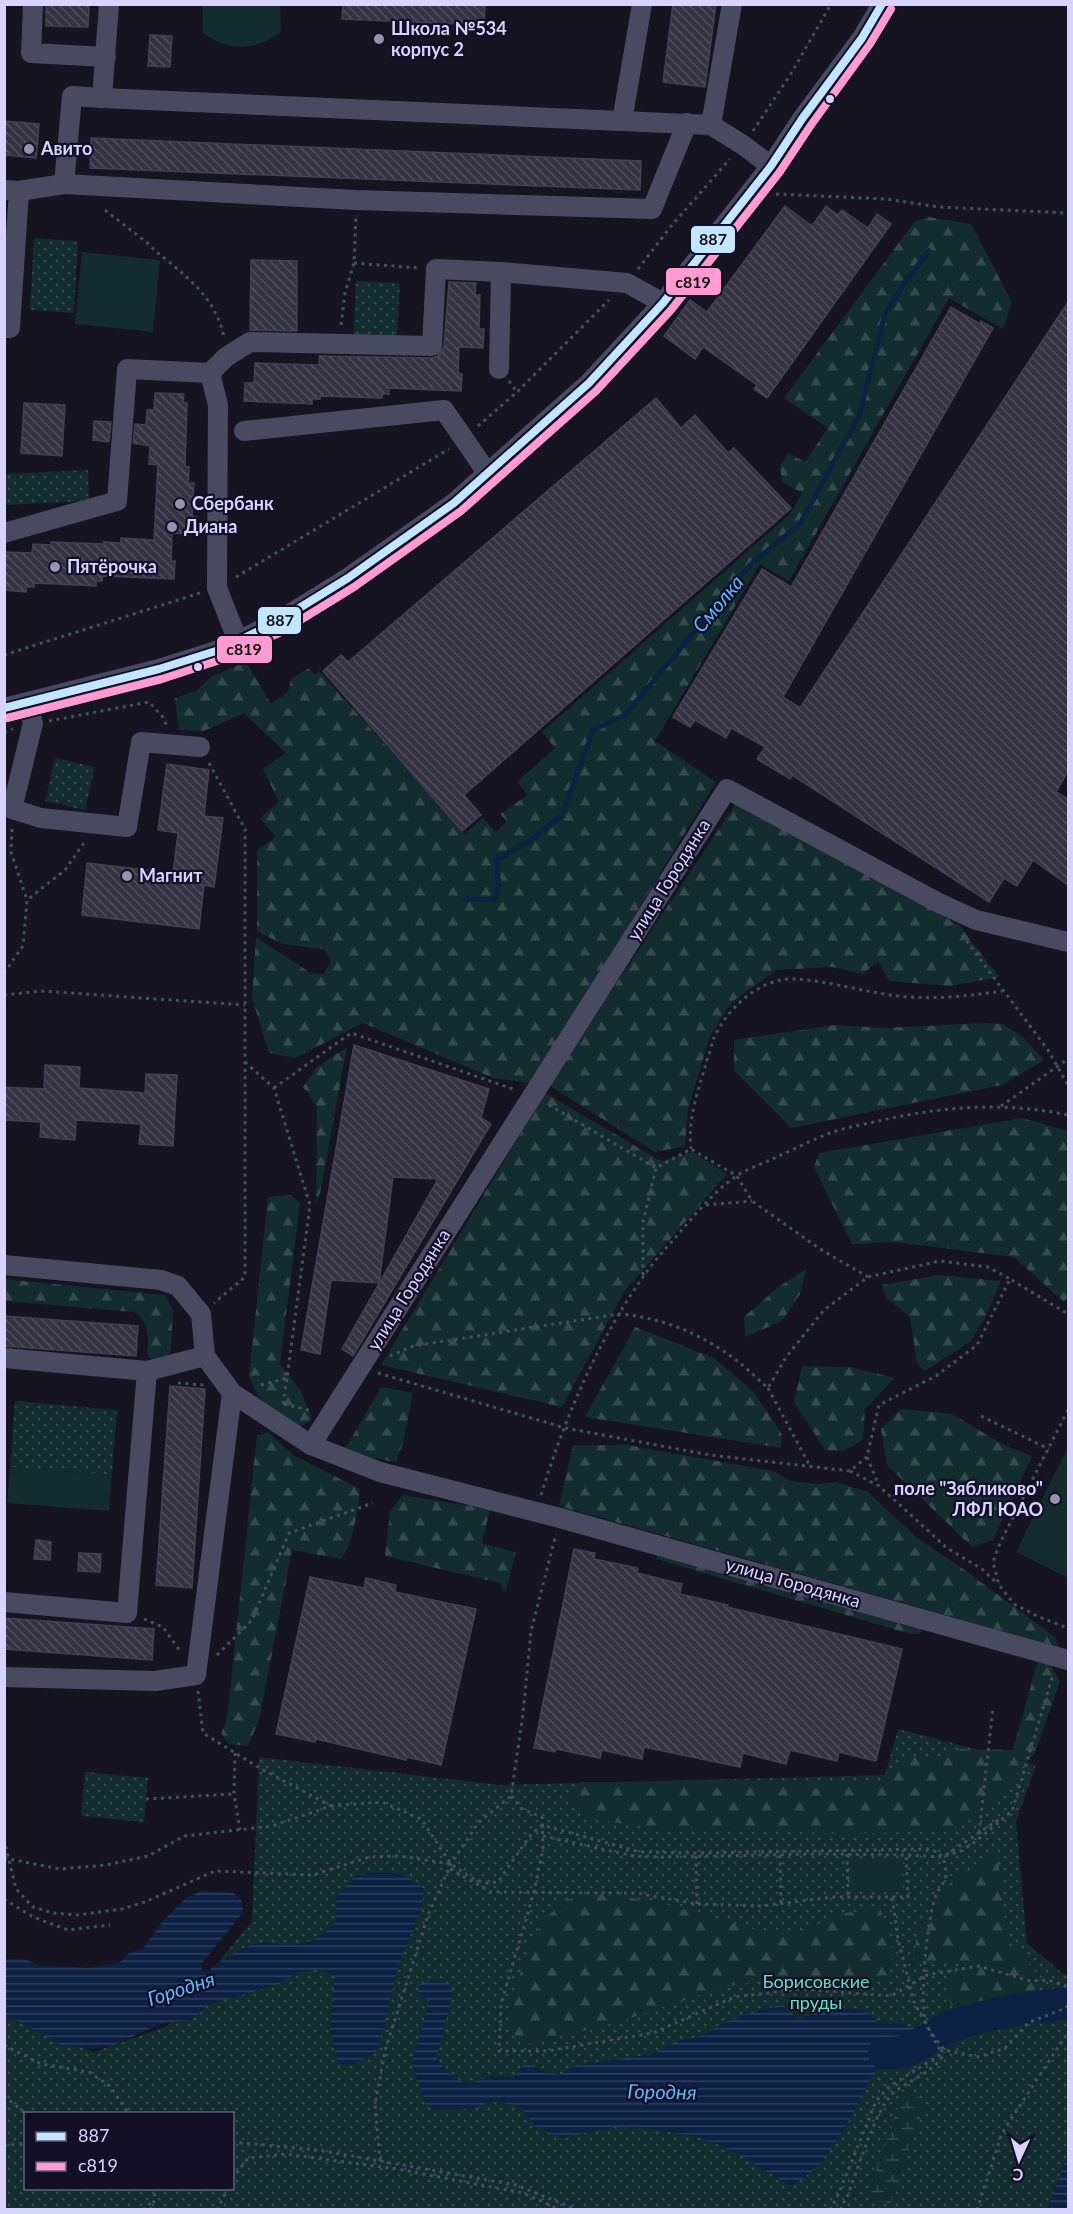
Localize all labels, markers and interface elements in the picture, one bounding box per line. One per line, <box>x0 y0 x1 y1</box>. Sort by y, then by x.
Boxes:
place label: Школа №534 корпус 2 <box>391 17 507 60</box>
marker: Школа №534 корпус 2 <box>372 32 386 46</box>
unlabelled marker <box>824 93 836 105</box>
place label: Авито <box>40 137 92 159</box>
marker: Авито <box>22 142 36 156</box>
line badge: 887 <box>690 225 736 254</box>
text: 887 <box>699 229 727 248</box>
line badge: с819 <box>665 267 722 296</box>
text: с819 <box>675 272 711 291</box>
place label: Сбербанк <box>192 492 274 514</box>
marker: Сбербанк <box>173 497 187 511</box>
place label: Диана <box>184 515 237 537</box>
marker: Диана <box>165 520 179 534</box>
place label: Пятёрочка <box>67 555 157 577</box>
marker: Пятёрочка <box>48 560 62 574</box>
water label: Смолка <box>687 570 748 637</box>
line badge: 887 <box>257 606 302 635</box>
text: 887 <box>266 610 294 629</box>
line badge: с819 <box>216 635 273 664</box>
text: с819 <box>226 639 262 658</box>
unlabelled marker <box>192 661 204 673</box>
street label: улица Городянка <box>622 815 714 944</box>
place label: Магнит <box>139 864 203 886</box>
marker: Магнит <box>120 869 134 883</box>
street label: улица Городянка <box>362 1225 454 1354</box>
place label: поле "Зябликово" ЛФЛ ЮАО <box>894 1477 1043 1520</box>
marker: поле "Зябликово" ЛФЛ ЮАО <box>1048 1492 1062 1506</box>
street label: улица Городянка <box>723 1552 863 1612</box>
water label: Городня <box>144 1966 217 2010</box>
park label: Борисовские пруды <box>762 1970 870 2013</box>
water label: Городня <box>627 2078 697 2104</box>
legend <box>24 2112 234 2190</box>
text: 887 <box>78 2124 109 2146</box>
north arrow <box>989 2130 1049 2190</box>
text: с819 <box>78 2154 118 2176</box>
text: С <box>1012 2166 1024 2185</box>

